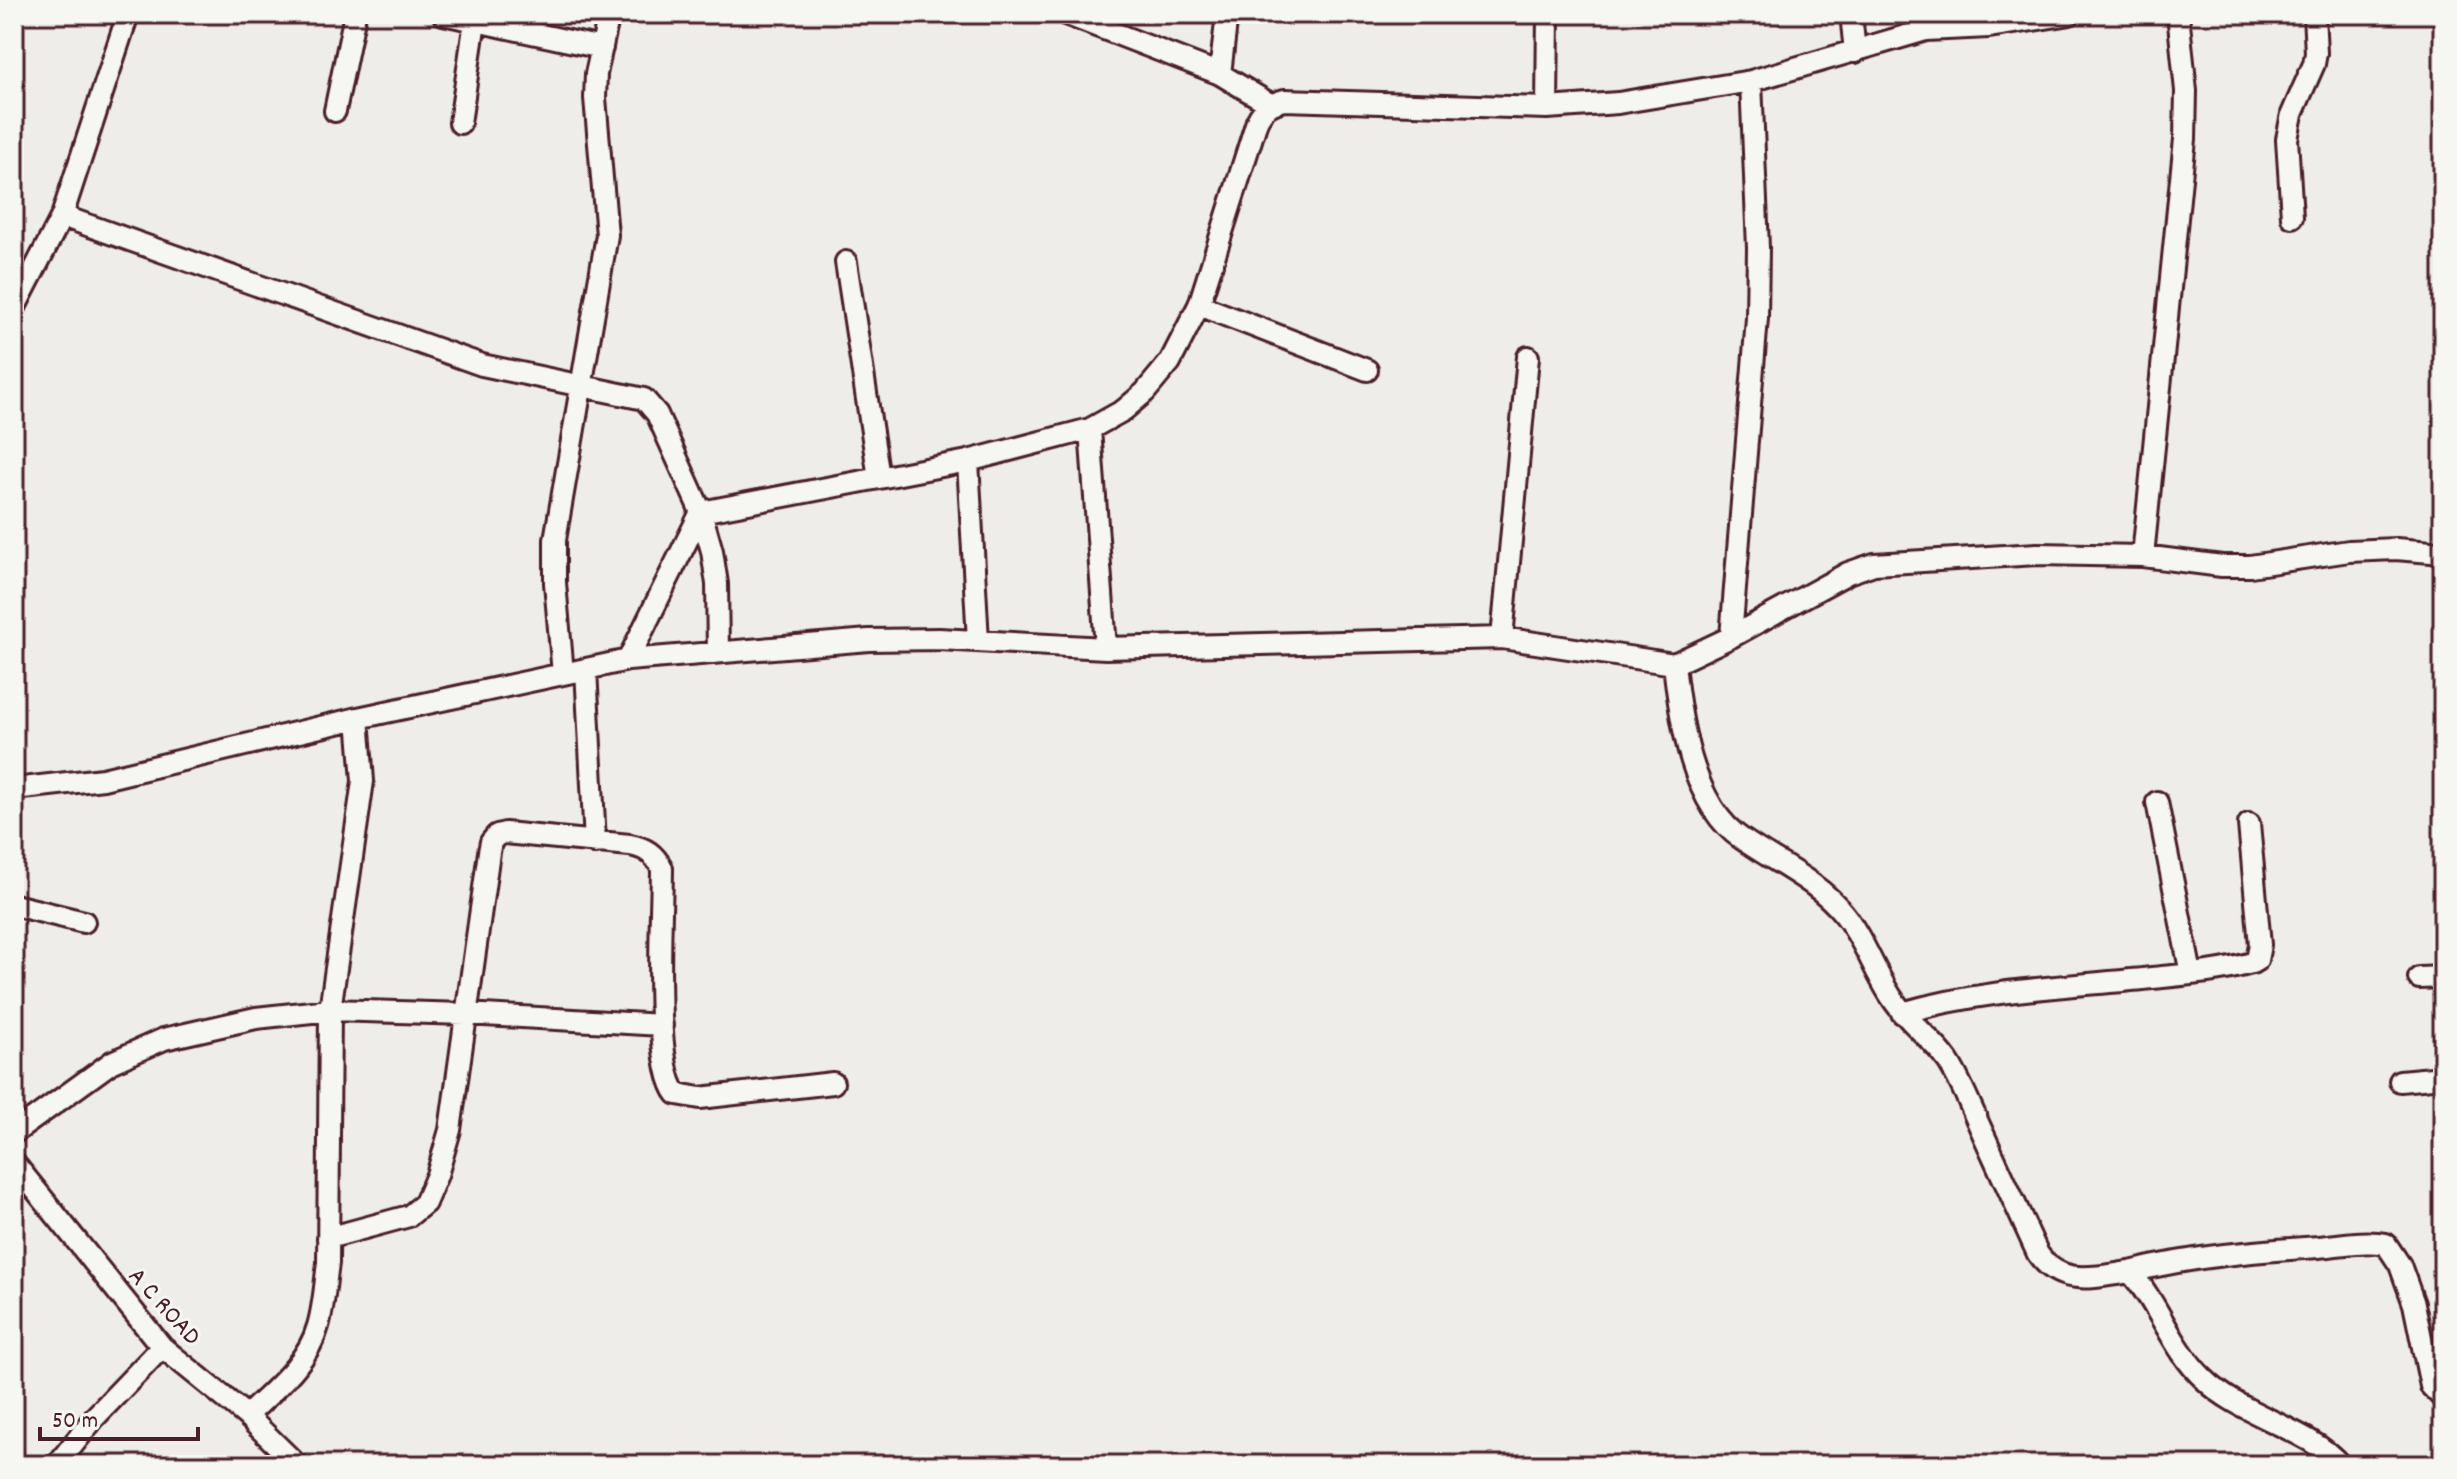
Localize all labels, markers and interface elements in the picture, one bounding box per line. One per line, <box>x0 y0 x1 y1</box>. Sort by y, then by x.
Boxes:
street label: A C ROAD <box>118 1260 209 1355</box>
scale bar <box>40 1391 198 1441</box>
text: 50 m <box>52 1405 98 1439</box>

